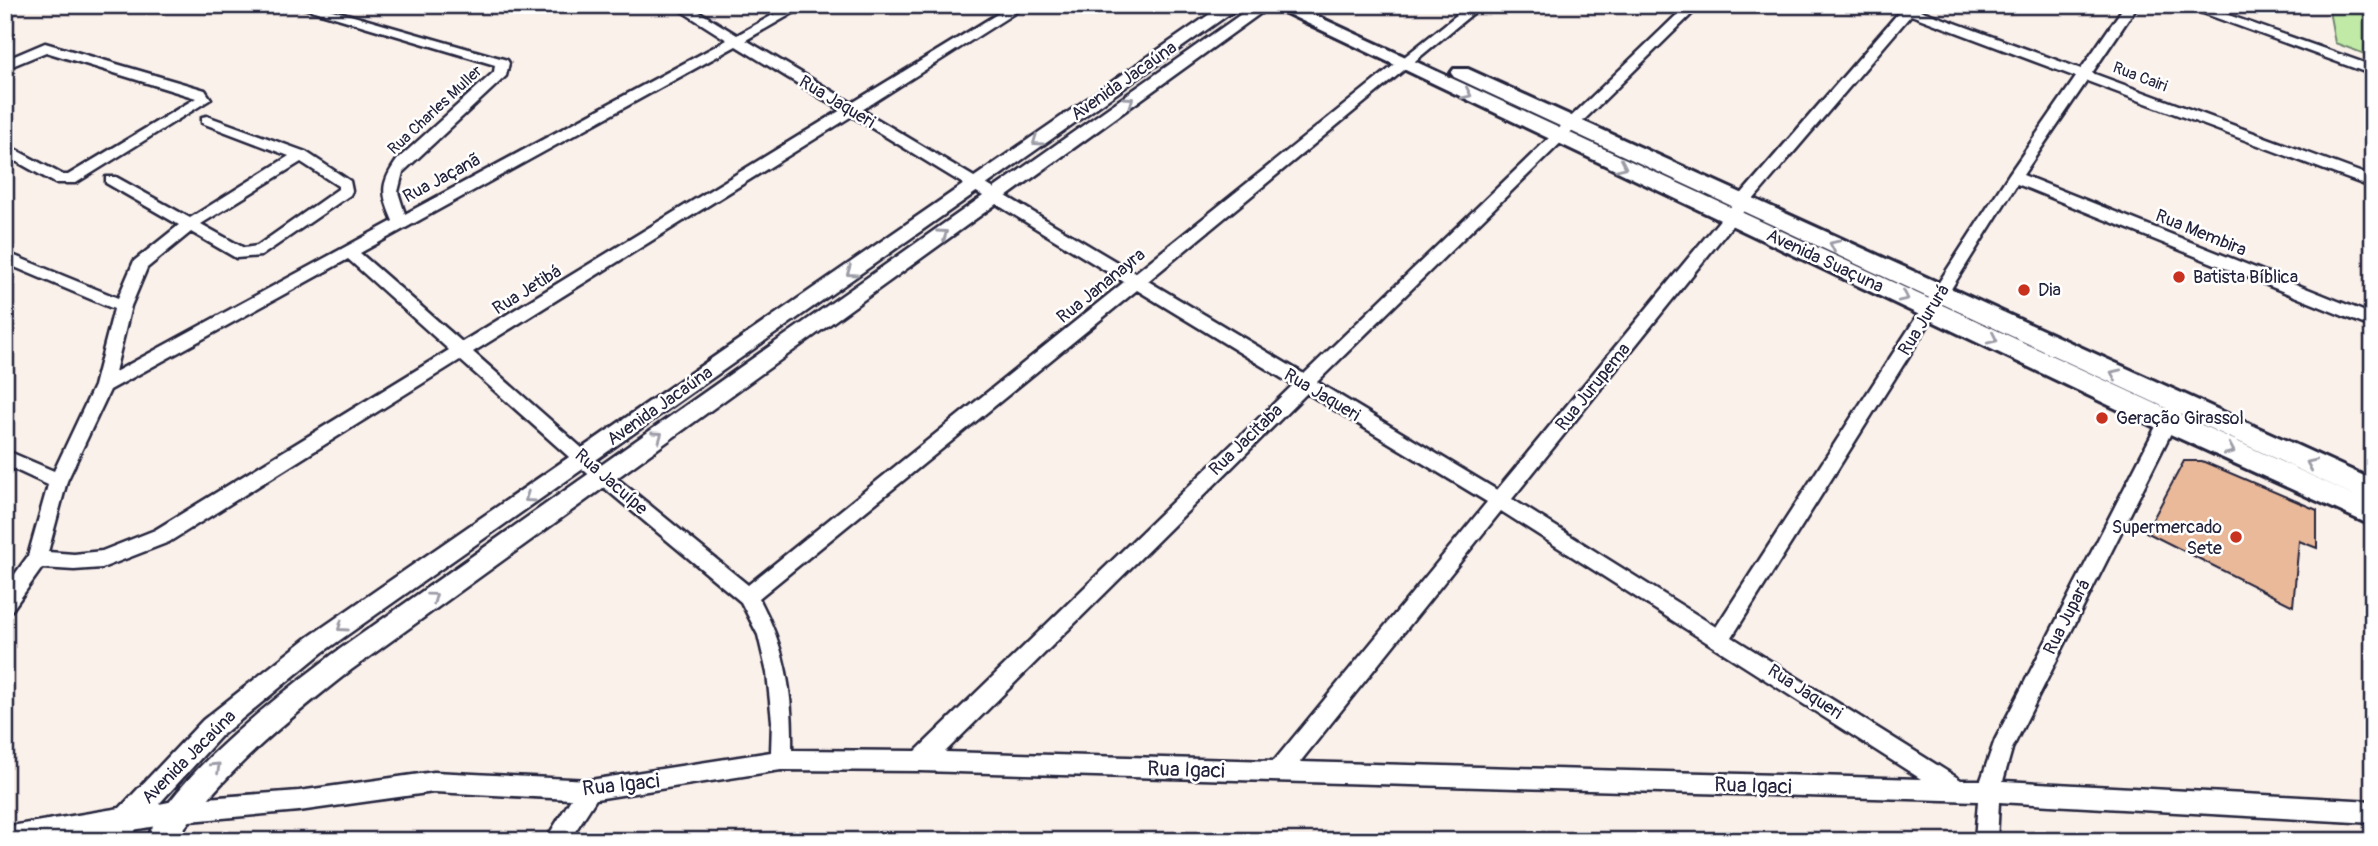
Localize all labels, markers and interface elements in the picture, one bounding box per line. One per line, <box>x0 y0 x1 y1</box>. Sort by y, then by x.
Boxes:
street label: Avenida Jacaúna <box>1067 36 1181 126</box>
street label: Rua Cairi <box>2110 57 2170 97</box>
street label: Rua Charles Muller <box>384 61 487 159</box>
street label: Rua Jaqueri <box>795 70 879 134</box>
one-way arrow <box>1460 85 1472 99</box>
one-way arrow <box>1122 97 1134 109</box>
one-way arrow <box>1032 133 1045 145</box>
street label: Rua Jaçanã <box>399 148 485 208</box>
one-way arrow <box>1615 158 1627 172</box>
street label: Rua Membira <box>2152 204 2250 262</box>
street label: Avenida Suaçuna <box>1763 224 1887 298</box>
one-way arrow <box>935 230 948 242</box>
one-way arrow <box>1829 239 1841 253</box>
street label: Rua Jananayra <box>1052 243 1150 329</box>
street label: Rua Jetibá <box>488 260 566 320</box>
one-way arrow <box>846 263 859 276</box>
place label: Batista Bíblica <box>2193 266 2298 289</box>
marker: Batista Bíblica <box>2171 269 2187 285</box>
place label: Dia <box>2038 279 2061 302</box>
street label: Rua Jururá <box>1893 280 1955 360</box>
marker: Dia <box>2016 282 2032 298</box>
one-way arrow <box>1897 289 1909 303</box>
one-way arrow <box>1986 331 1998 345</box>
street label: Rua Jurupema <box>1551 338 1635 436</box>
street label: Avenida Jacaúna <box>603 361 717 451</box>
street label: Rua Jaqueri <box>1280 363 1364 427</box>
one-way arrow <box>2110 368 2122 382</box>
street label: Rua Jacitaba <box>1204 399 1288 481</box>
place label: Geração Girassol <box>2116 407 2244 430</box>
marker: Geração Girassol <box>2094 410 2110 426</box>
one-way arrow <box>650 432 663 445</box>
one-way arrow <box>2223 442 2235 456</box>
street label: Rua Jacuípe <box>570 444 652 520</box>
one-way arrow <box>2305 458 2318 472</box>
one-way arrow <box>524 489 537 502</box>
place label: Supermercado Sete <box>2112 516 2222 560</box>
marker: Supermercado Sete <box>2228 529 2244 545</box>
street label: Rua Jupará <box>2038 576 2096 658</box>
one-way arrow <box>425 593 438 605</box>
one-way arrow <box>337 619 350 631</box>
street label: Rua Jaqueri <box>1763 659 1847 725</box>
street label: Avenida Jacaúna <box>137 705 241 809</box>
street label: Rua Igaci <box>1147 755 1226 785</box>
one-way arrow <box>208 763 221 776</box>
street label: Rua Igaci <box>581 767 661 802</box>
street label: Rua Igaci <box>1714 771 1793 801</box>

